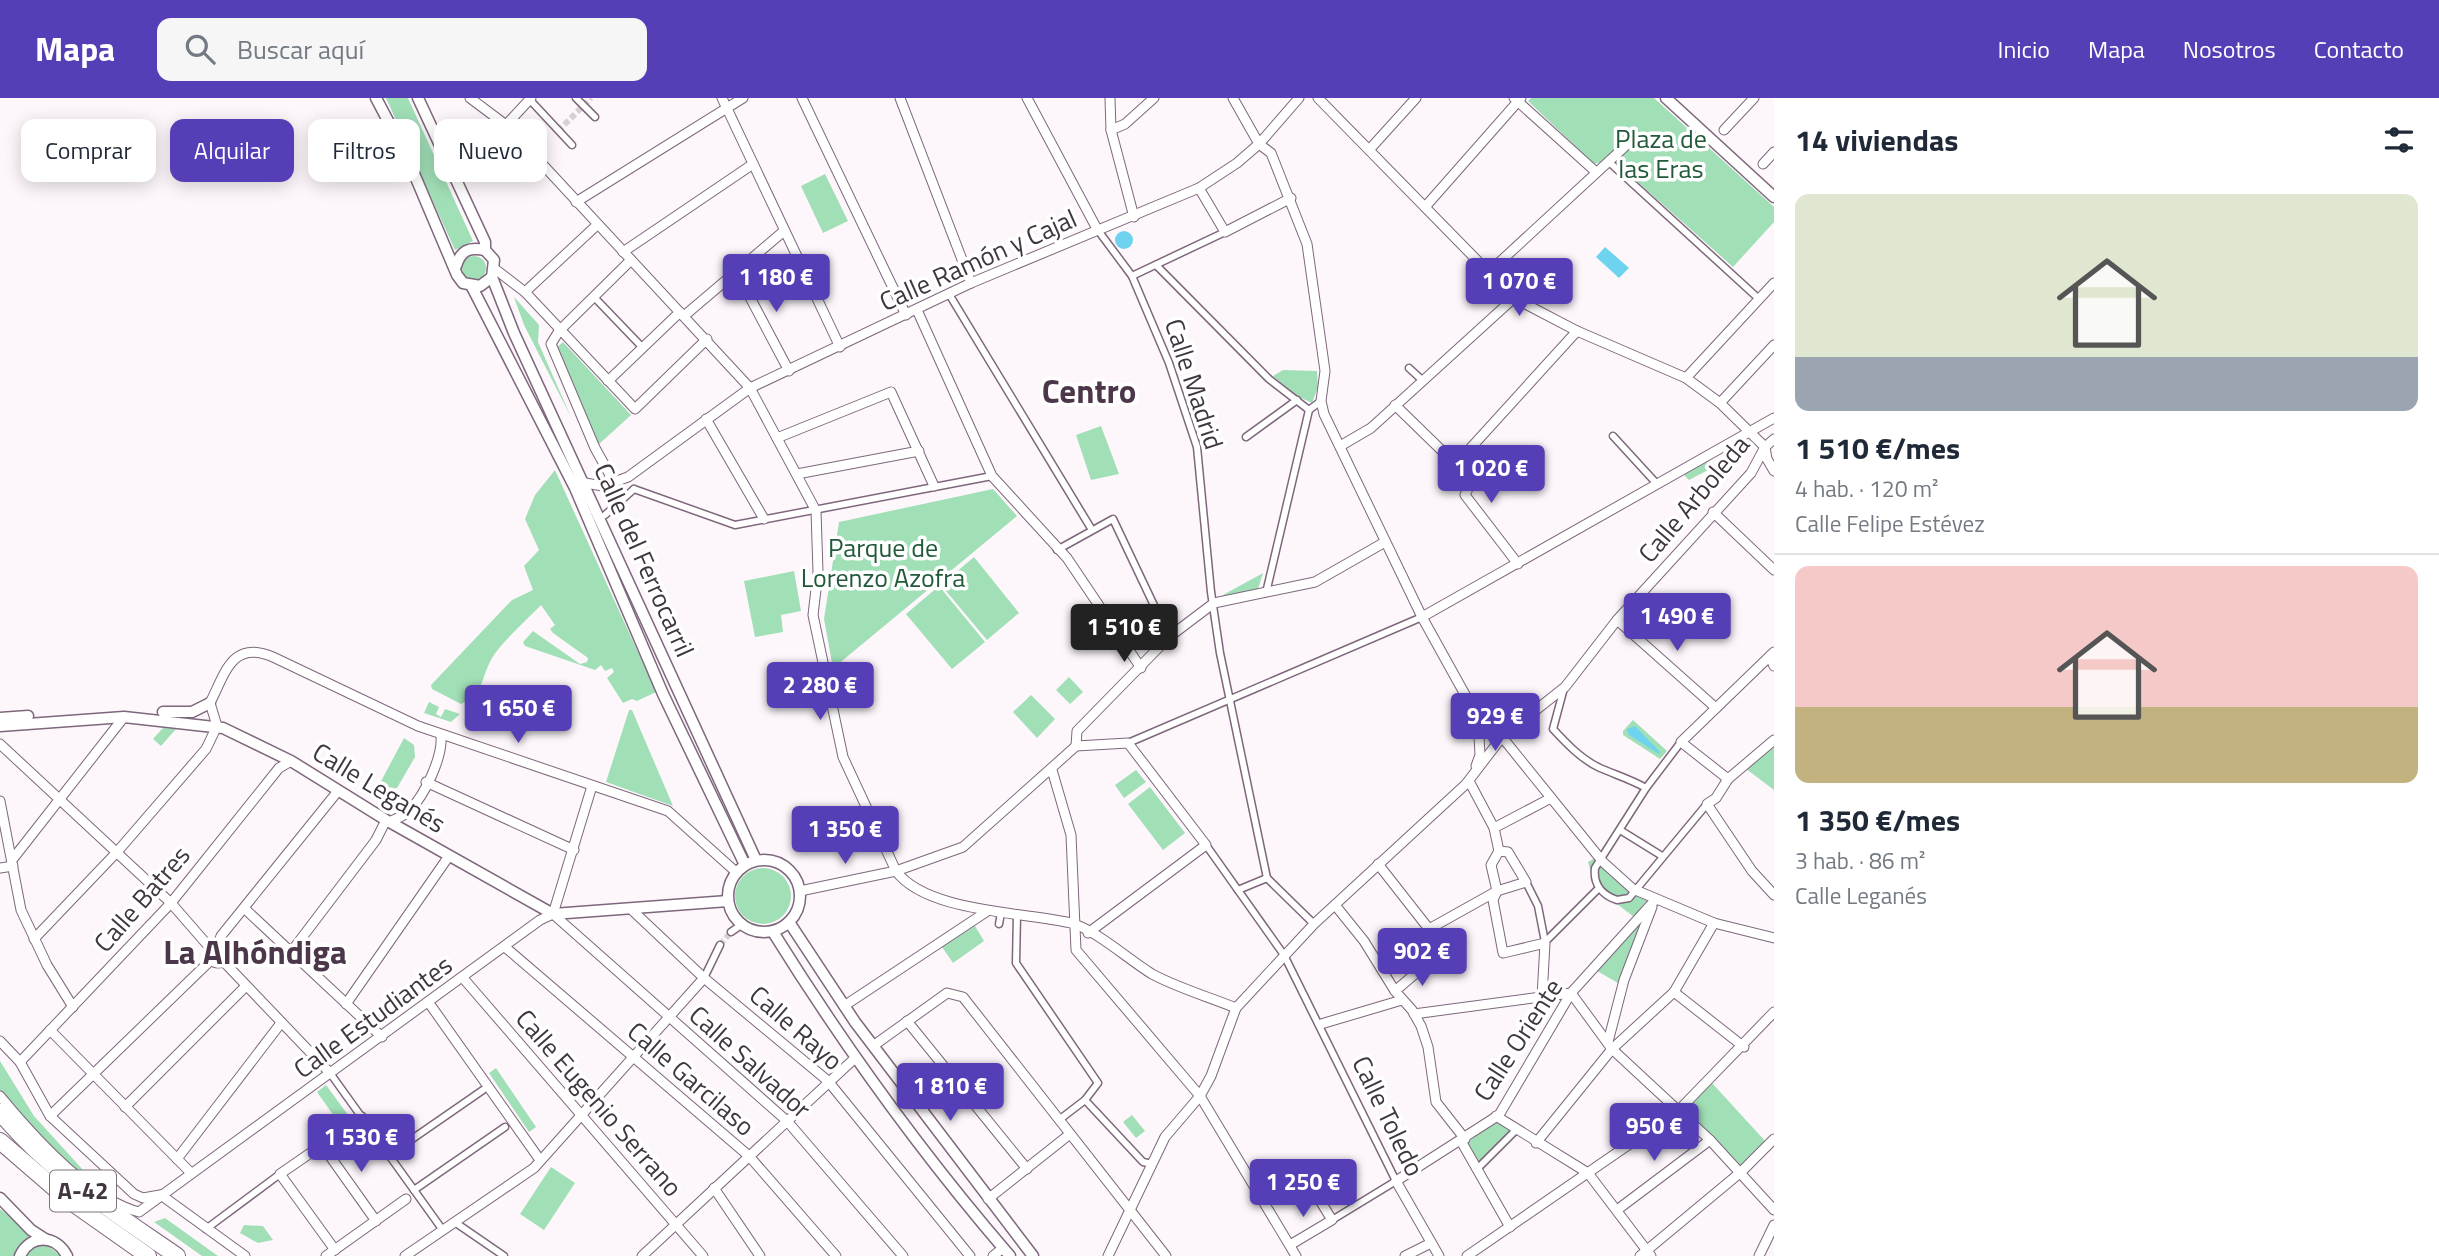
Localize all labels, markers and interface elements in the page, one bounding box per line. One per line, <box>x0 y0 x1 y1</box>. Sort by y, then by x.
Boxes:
search box <box>157 18 647 81</box>
text: Mapa <box>35 24 115 74</box>
icon: search <box>181 30 219 68</box>
text: Buscar aquí <box>237 30 364 69</box>
text: Inicio <box>1998 31 2050 67</box>
text: Mapa <box>2088 31 2145 67</box>
text: Nosotros <box>2183 31 2276 67</box>
text: Contacto <box>2314 31 2404 67</box>
text: 14 viviendas <box>1795 117 1958 163</box>
chip: Comprar <box>21 119 156 182</box>
chip: Alquilar <box>170 119 294 182</box>
chip: Filtros <box>308 119 420 182</box>
chip: Nuevo <box>434 119 547 182</box>
park label: Plaza de las Eras <box>1615 119 1707 188</box>
icon: filters <box>2380 121 2418 159</box>
street label: Calle Ramón y Cajal <box>873 199 1083 321</box>
icon: home <box>2044 240 2170 366</box>
pin: 1 180 € <box>711 254 841 314</box>
pin: 1 070 € <box>1454 258 1584 318</box>
text: 1 180 € <box>739 259 813 294</box>
text: 1 070 € <box>1482 263 1556 298</box>
street label: Calle Madrid <box>1155 314 1234 454</box>
district label: Centro <box>1042 366 1136 416</box>
text: 1 510 €/mes <box>1795 425 1960 471</box>
street label: Calle Arboleda <box>1629 426 1759 571</box>
pin: 1 020 € <box>1426 446 1556 505</box>
text: 1 020 € <box>1454 450 1528 485</box>
street label: Calle del Ferrocarril <box>584 457 705 663</box>
text: 4 hab. · 120 m² <box>1795 471 1938 506</box>
text: Calle Felipe Estévez <box>1795 506 1985 541</box>
park label: Parque de Lorenzo Azofra <box>801 528 965 597</box>
pin: 1 490 € <box>1612 594 1742 653</box>
text: 1 490 € <box>1640 598 1714 633</box>
pin: 1 510 € <box>1059 604 1189 664</box>
text: 1 510 € <box>1087 609 1161 644</box>
icon: home <box>2044 612 2170 738</box>
pin: 2 280 € <box>755 662 885 722</box>
text: 2 280 € <box>783 667 857 702</box>
pin: 1 650 € <box>453 686 583 745</box>
text: 1 650 € <box>481 690 555 725</box>
pin: 929 € <box>1446 694 1544 753</box>
text: 929 € <box>1467 698 1523 733</box>
street label: Calle Leganés <box>305 732 453 843</box>
text: 1 350 €/mes <box>1795 797 1960 843</box>
pin: 1 350 € <box>780 806 910 866</box>
text: 1 350 € <box>808 811 882 846</box>
street label: Calle Batres <box>84 837 199 961</box>
text: 3 hab. · 86 m² <box>1795 843 1925 878</box>
text: Calle Leganés <box>1795 878 1927 913</box>
district label: La Alhóndiga <box>163 927 347 977</box>
pin: 902 € <box>1373 928 1471 988</box>
text: 902 € <box>1394 933 1450 968</box>
street label: Calle Estudiantes <box>285 946 460 1088</box>
street label: Calle Oriente <box>1463 971 1572 1109</box>
street label: Calle Rayo <box>741 976 852 1079</box>
street label: Calle Salvador <box>680 996 820 1127</box>
street label: Calle Eugenio Serrano <box>507 1000 692 1205</box>
street label: Calle Garcilaso <box>619 1012 764 1145</box>
street label: Calle Toledo <box>1342 1049 1434 1183</box>
pin: 1 810 € <box>885 1063 1015 1123</box>
text: 1 810 € <box>913 1068 987 1103</box>
pin: 950 € <box>1605 1104 1703 1163</box>
text: 950 € <box>1626 1108 1682 1143</box>
pin: 1 530 € <box>296 1114 426 1174</box>
text: 1 530 € <box>324 1119 398 1154</box>
pin: 1 250 € <box>1238 1160 1368 1219</box>
text: 1 250 € <box>1266 1164 1340 1199</box>
road number: A-42 <box>50 1170 116 1212</box>

